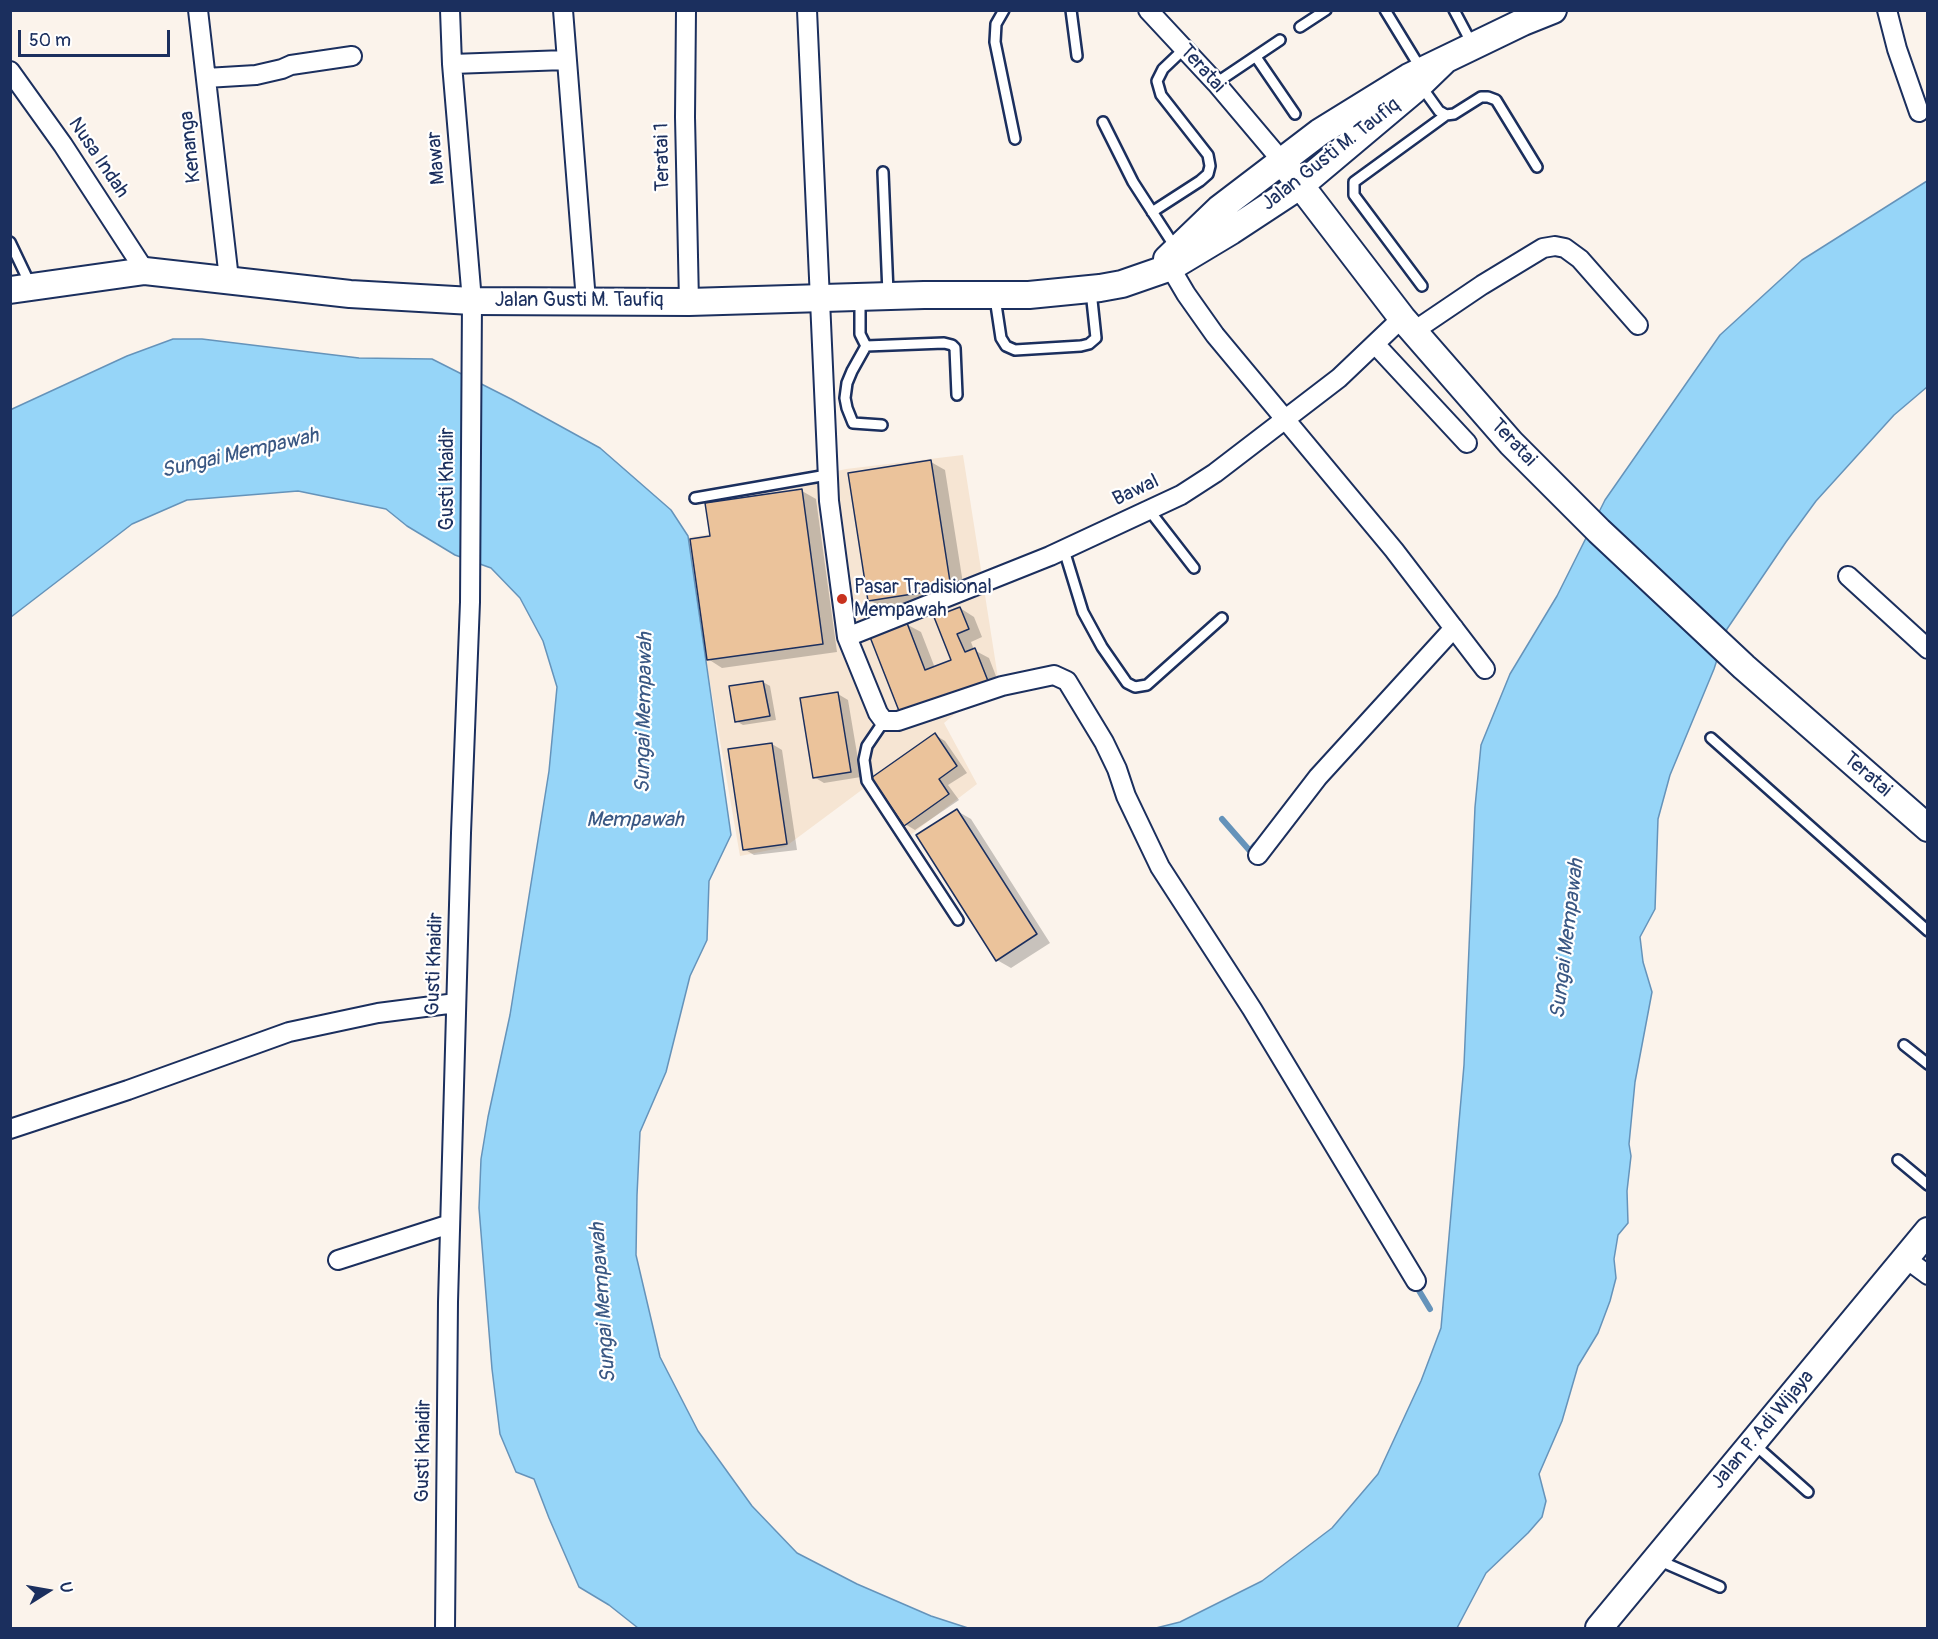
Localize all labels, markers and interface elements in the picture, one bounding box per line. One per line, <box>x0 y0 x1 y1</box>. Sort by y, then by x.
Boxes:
scale bar <box>21 18 172 56</box>
text: 50 m <box>29 29 71 52</box>
street label: Teratai <box>1174 40 1230 98</box>
street label: Jalan Gusti M. Taufiq <box>1257 94 1405 216</box>
street label: Kenanga <box>175 110 207 184</box>
street label: Nusa Indah <box>62 113 134 203</box>
street label: Teratai 1 <box>650 122 676 192</box>
street label: Mawar <box>423 130 451 186</box>
street label: Jalan Gusti M. Taufiq <box>495 289 663 313</box>
street label: Teratai <box>1485 414 1541 472</box>
water label: Sungai Mempawah <box>159 424 321 484</box>
street label: Gusti Khaidir <box>436 427 460 531</box>
street label: Bawal <box>1109 470 1163 512</box>
place label: Pasar Tradisional Mempawah <box>854 576 992 623</box>
marker: Pasar Tradisional Mempawah <box>835 592 849 606</box>
water label: Sungai Mempawah <box>631 632 659 794</box>
street label: Teratai <box>1838 747 1896 803</box>
water label: Mempawah <box>586 808 684 834</box>
water label: Sungai Mempawah <box>1546 858 1590 1020</box>
street label: Gusti Khaidir <box>421 912 449 1016</box>
water label: Sungai Mempawah <box>586 1222 622 1384</box>
street label: Jalan P. Adi Wijaya <box>1706 1366 1820 1494</box>
street label: Gusti Khaidir <box>411 1399 437 1503</box>
north arrow <box>18 1561 78 1621</box>
text: U <box>55 1580 76 1595</box>

